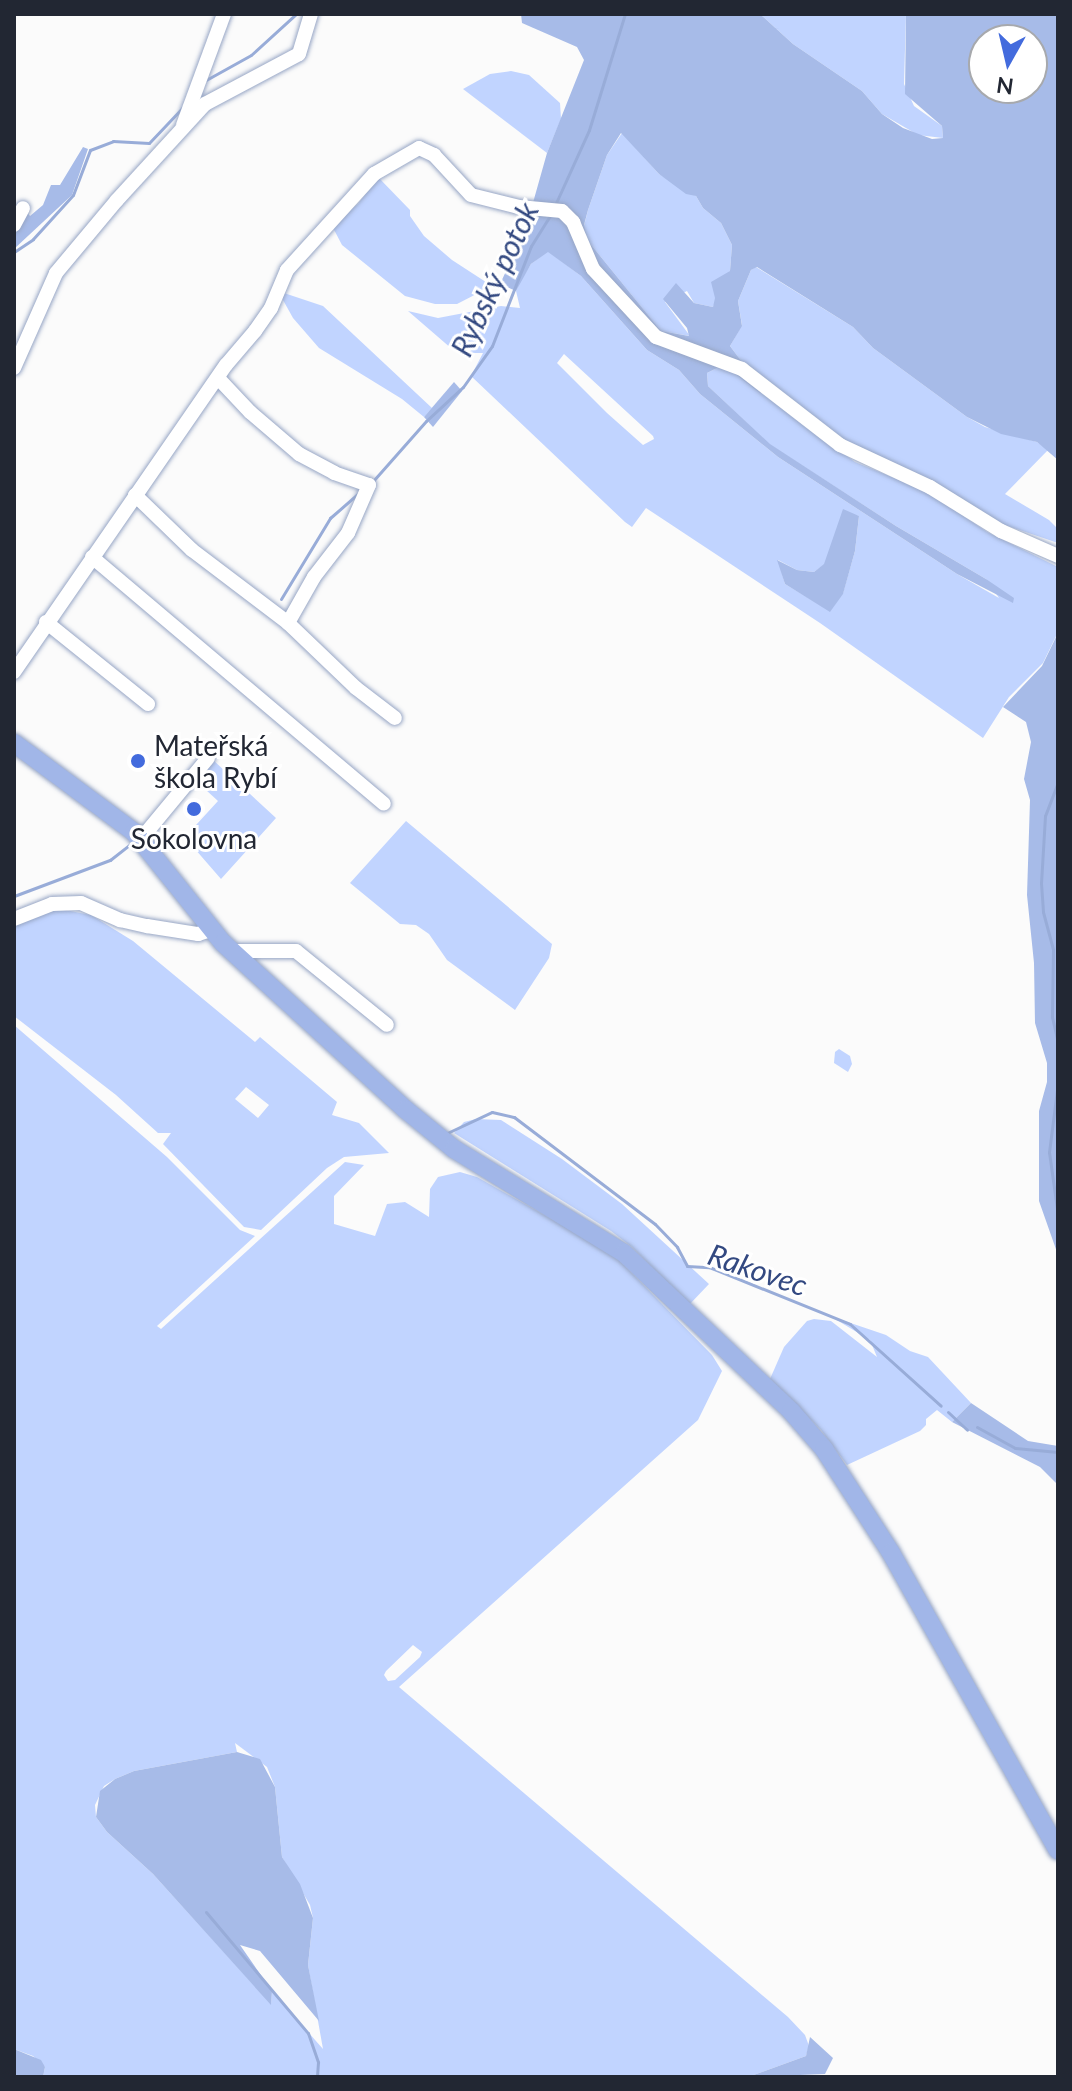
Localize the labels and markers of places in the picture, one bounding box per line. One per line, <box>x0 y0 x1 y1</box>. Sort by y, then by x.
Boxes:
place label: Mateřská škola Rybí <box>154 728 277 794</box>
marker: Mateřská škola Rybí <box>129 752 147 770</box>
marker: Sokolovna <box>185 800 203 818</box>
place label: Sokolovna <box>131 821 257 855</box>

